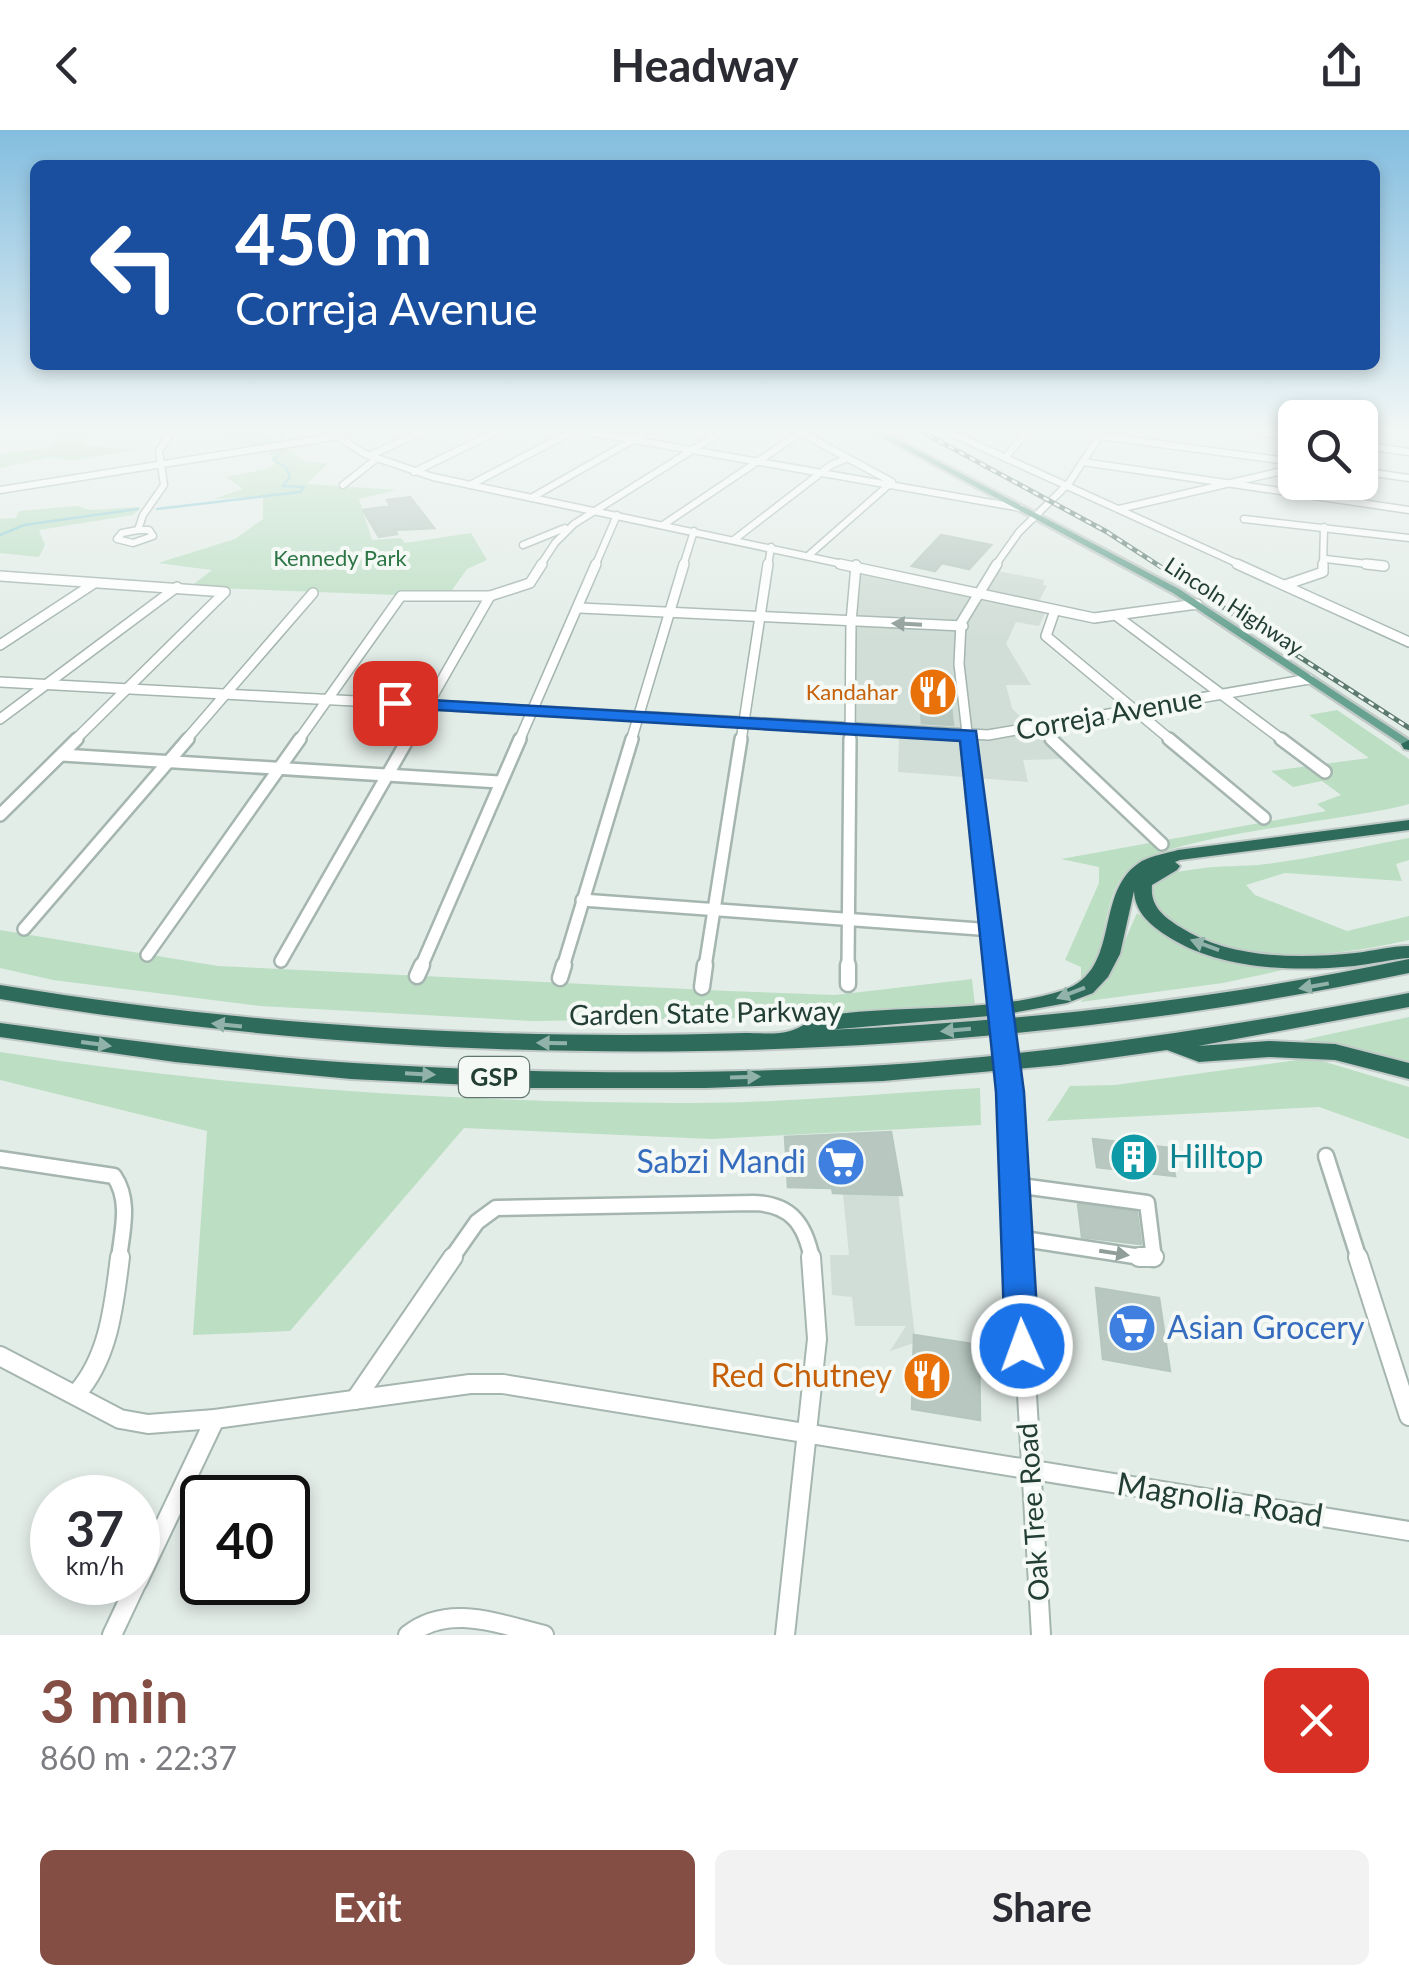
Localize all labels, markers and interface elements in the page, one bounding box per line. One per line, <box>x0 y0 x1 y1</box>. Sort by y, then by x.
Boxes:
icon: back <box>40 38 95 93</box>
text: Headway <box>610 38 799 92</box>
icon: share <box>1314 38 1369 93</box>
text: 450 m <box>235 196 432 280</box>
icon: left <box>70 200 200 330</box>
text: Correja Avenue <box>235 281 538 335</box>
map controls <box>1278 400 1378 500</box>
button: search <box>1278 400 1378 500</box>
park label: Kennedy Park <box>273 544 407 571</box>
street label: Lincoln Highway <box>1160 551 1309 661</box>
one-way arrow <box>890 615 922 631</box>
pin <box>353 661 438 746</box>
restaurant icon: Kandahar <box>907 666 959 718</box>
icon: arrive <box>368 676 423 731</box>
place label: Kandahar <box>806 678 898 705</box>
street label: Correja Avenue <box>1013 680 1205 746</box>
one-way arrow <box>1190 937 1220 952</box>
one-way arrow <box>1298 978 1329 994</box>
one-way arrow <box>1056 986 1086 1001</box>
street label: Garden State Parkway <box>569 993 842 1031</box>
one-way arrow <box>211 1017 243 1033</box>
one-way arrow <box>940 1022 972 1038</box>
one-way arrow <box>535 1035 567 1051</box>
one-way arrow <box>81 1037 113 1053</box>
road number: GSP <box>459 1057 529 1097</box>
one-way arrow <box>404 1067 436 1083</box>
one-way arrow <box>729 1069 761 1085</box>
building icon: Hilltop <box>1108 1131 1160 1183</box>
supermarket icon: Sabzi Mandi <box>815 1136 867 1188</box>
place label: Hilltop <box>1169 1136 1263 1175</box>
place label: Sabzi Mandi <box>636 1141 806 1180</box>
one-way arrow <box>1099 1245 1130 1261</box>
position arrow <box>970 1294 1074 1398</box>
supermarket icon: Asian Grocery <box>1106 1302 1158 1354</box>
place label: Asian Grocery <box>1167 1307 1365 1346</box>
restaurant icon: Red Chutney <box>901 1350 953 1402</box>
place label: Red Chutney <box>711 1355 892 1394</box>
street label: Oak Tree Road <box>1009 1422 1055 1602</box>
street label: Magnolia Road <box>1114 1463 1326 1534</box>
speed limit sign: 40 <box>180 1475 310 1605</box>
text: 37 <box>66 1498 124 1558</box>
text: km/h <box>66 1550 124 1580</box>
text: 3 min <box>40 1664 189 1736</box>
button: close <box>1264 1668 1369 1773</box>
text: 860 m · 22:37 <box>40 1738 237 1777</box>
button: Exit <box>40 1850 695 1965</box>
button: Share <box>715 1850 1369 1965</box>

